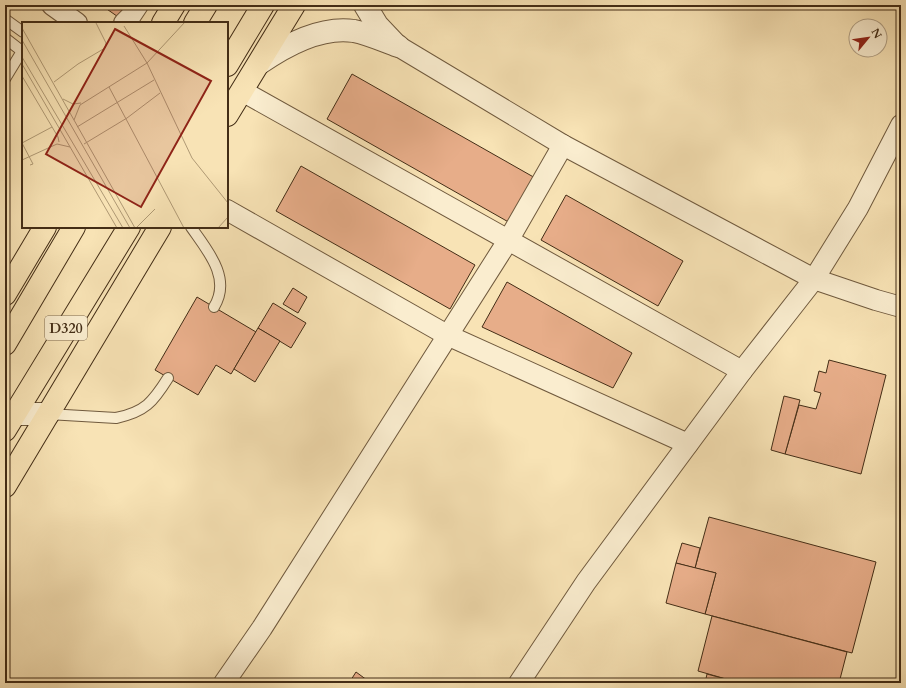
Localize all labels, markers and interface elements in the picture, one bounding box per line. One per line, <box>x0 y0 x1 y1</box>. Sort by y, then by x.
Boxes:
north arrow <box>848 18 888 58</box>
inset map <box>22 22 228 228</box>
text: N <box>867 26 885 42</box>
road number: D320 <box>45 316 87 340</box>

